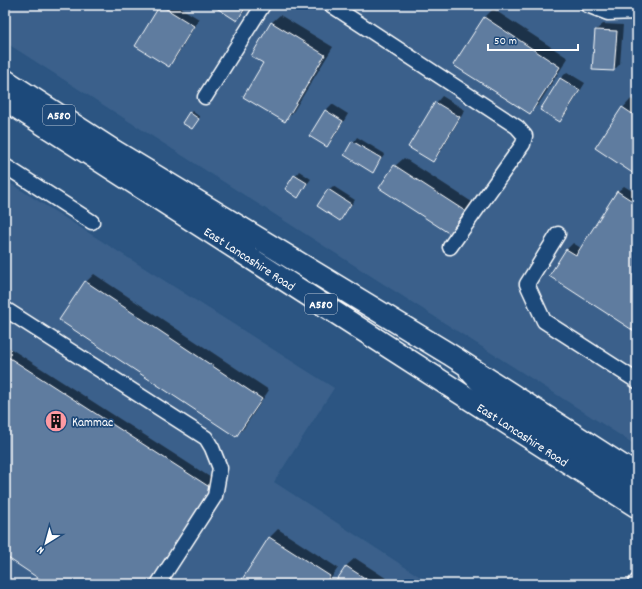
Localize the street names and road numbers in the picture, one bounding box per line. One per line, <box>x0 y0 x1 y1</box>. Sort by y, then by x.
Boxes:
road number: A580 <box>43 105 75 125</box>
street label: East Lancashire Road <box>199 223 298 297</box>
road number: A580 <box>305 294 337 314</box>
street label: East Lancashire Road <box>472 399 571 473</box>

